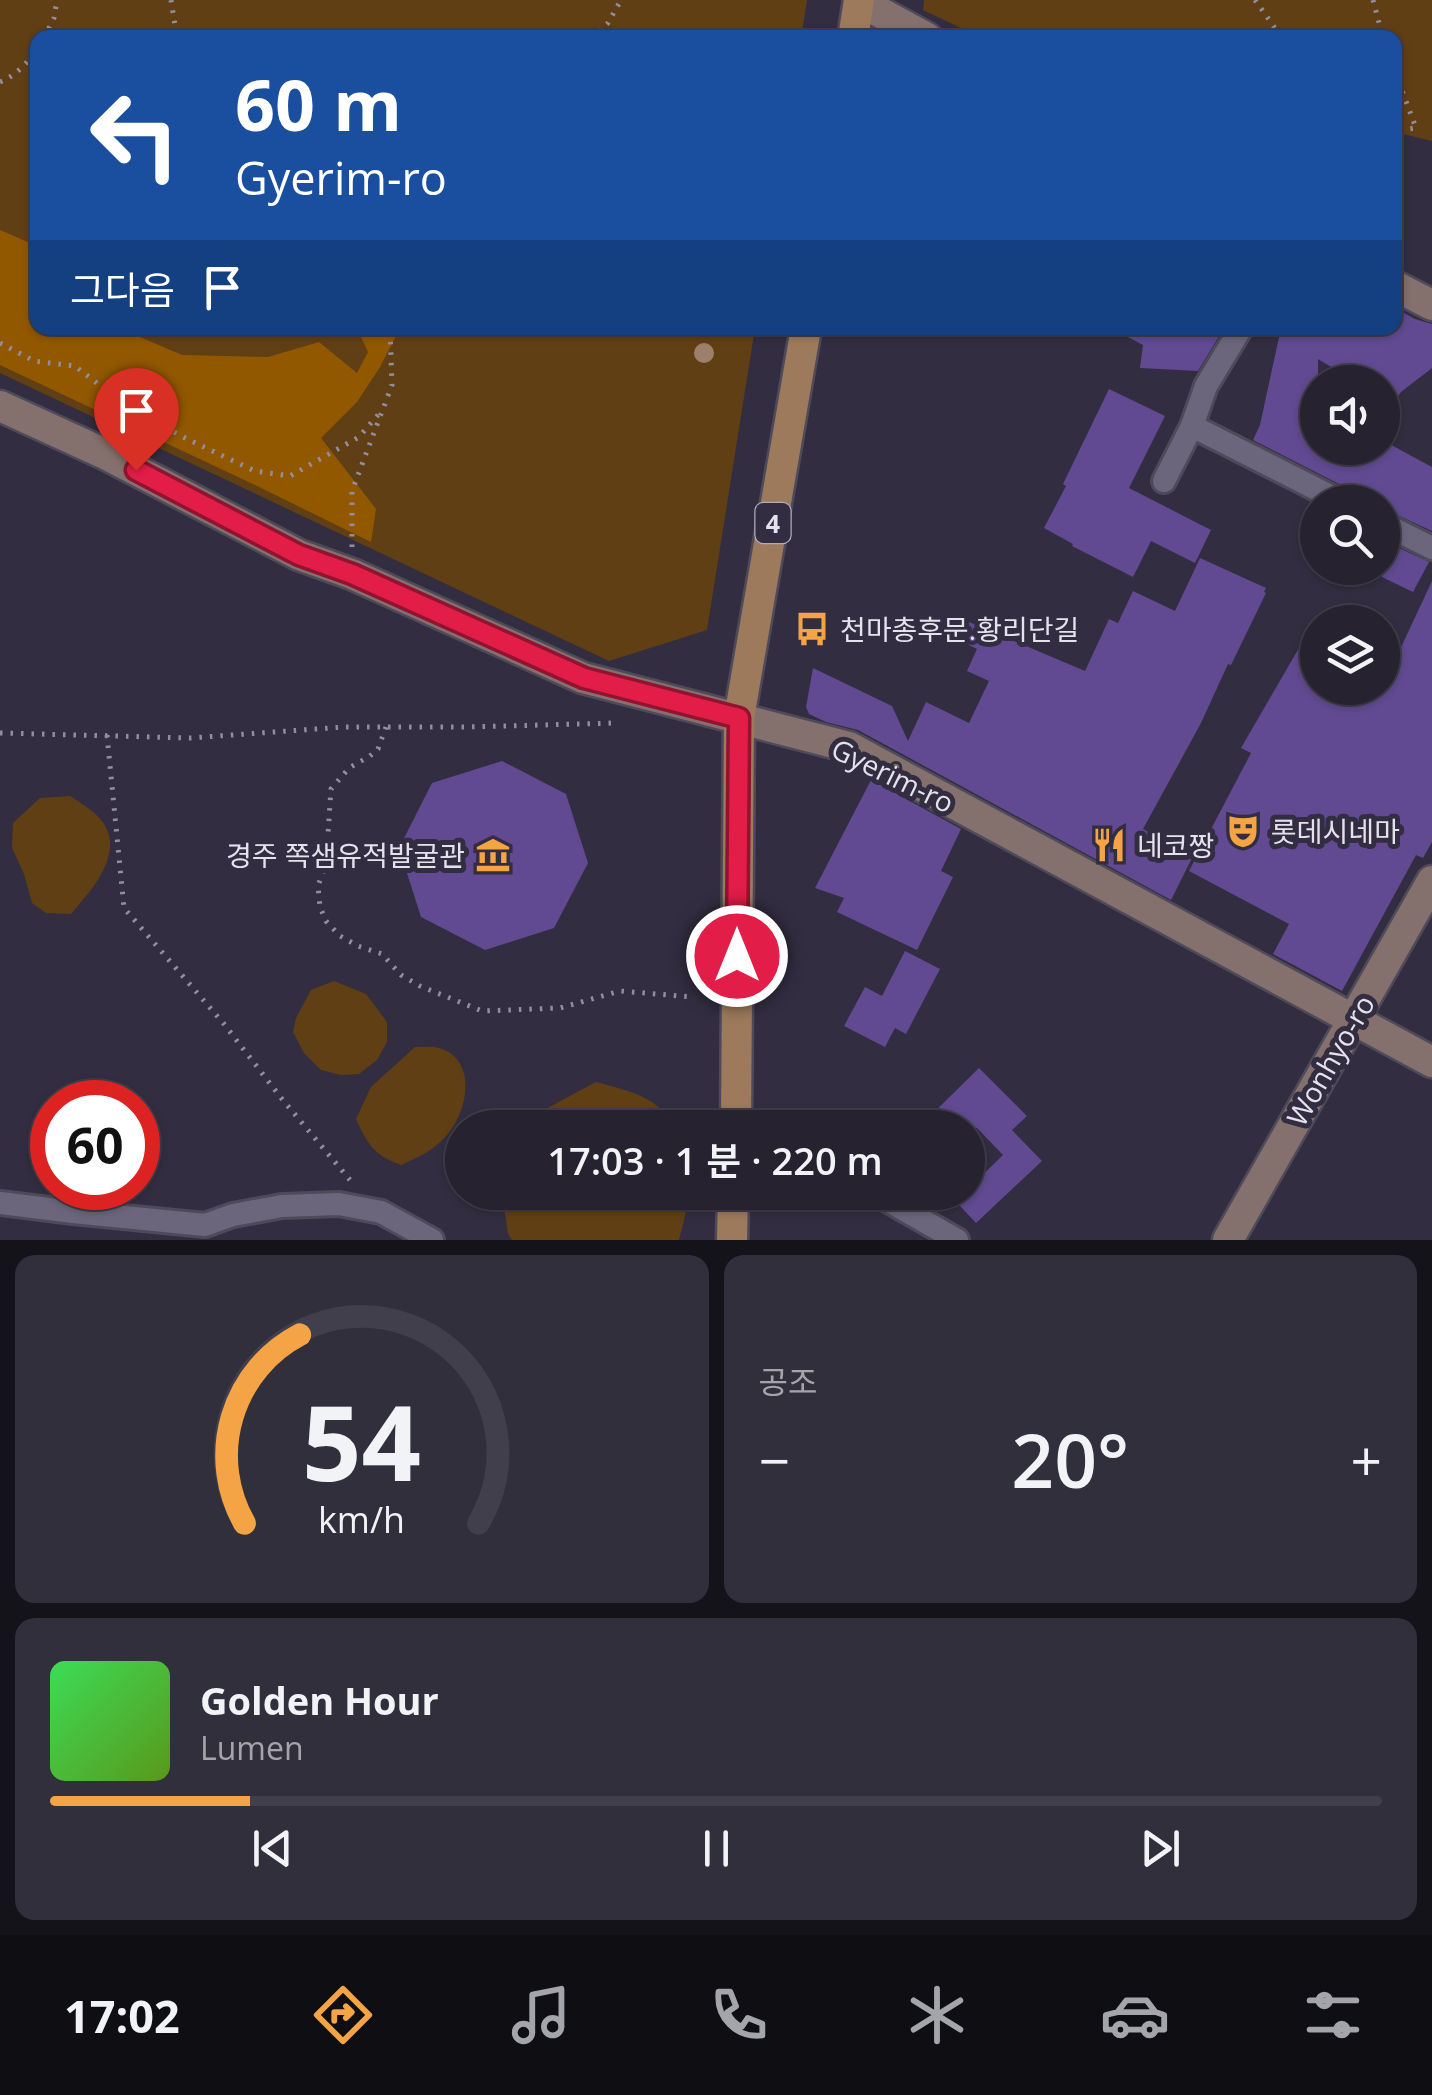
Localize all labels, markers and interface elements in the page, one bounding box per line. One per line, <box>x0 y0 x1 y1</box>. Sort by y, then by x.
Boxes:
text: 60 m <box>235 56 402 152</box>
icon: left <box>70 70 200 200</box>
text: Gyerim-ro <box>235 147 447 208</box>
icon: arrive <box>195 260 250 315</box>
text: 그다음 <box>70 263 175 315</box>
map controls <box>1300 365 1400 705</box>
button: sound <box>1300 365 1400 465</box>
pin <box>94 368 179 471</box>
icon: arrive <box>109 383 164 438</box>
button: search <box>1300 485 1400 585</box>
road number: 4 <box>756 503 790 543</box>
button: layers <box>1300 605 1400 705</box>
bus stop icon: 천마총후문.황리단길 <box>793 610 831 648</box>
place label: 천마총후문.황리단길 <box>840 610 1079 648</box>
street label: Gyerim-ro <box>825 729 961 821</box>
theatre icon: 롯데시네마 <box>1224 812 1262 850</box>
place label: 롯데시네마 <box>1271 812 1400 850</box>
restaurant icon: 네코짱 <box>1090 826 1128 864</box>
place label: 네코짱 <box>1137 826 1214 864</box>
place label: 경주 쪽샘유적발굴관 <box>226 836 465 874</box>
museum icon: 경주 쪽샘유적발굴관 <box>474 836 512 874</box>
position arrow <box>685 904 789 1008</box>
street label: Wonhyo-ro <box>1277 988 1383 1132</box>
speed limit sign: 60 <box>30 1080 160 1210</box>
text: 17:03 · 1 분 · 220 m <box>547 1134 883 1186</box>
text: 공조 <box>759 1360 817 1403</box>
text: 54 <box>302 1370 421 1511</box>
text: 20° <box>1011 1408 1129 1510</box>
text: − <box>759 1422 790 1497</box>
text: + <box>1351 1422 1382 1497</box>
text: km/h <box>318 1495 405 1543</box>
text: Golden Hour <box>200 1674 439 1726</box>
text: Lumen <box>200 1726 304 1769</box>
icon: previous <box>245 1821 300 1876</box>
icon: pause <box>689 1821 744 1876</box>
icon: next <box>1133 1821 1188 1876</box>
icon: directions <box>308 1980 378 2050</box>
icon: music <box>506 1980 576 2050</box>
icon: phone <box>704 1980 774 2050</box>
icon: climate <box>902 1980 972 2050</box>
icon: car <box>1100 1980 1170 2050</box>
icon: filters <box>1298 1980 1368 2050</box>
text: 17:02 <box>64 1985 180 2046</box>

